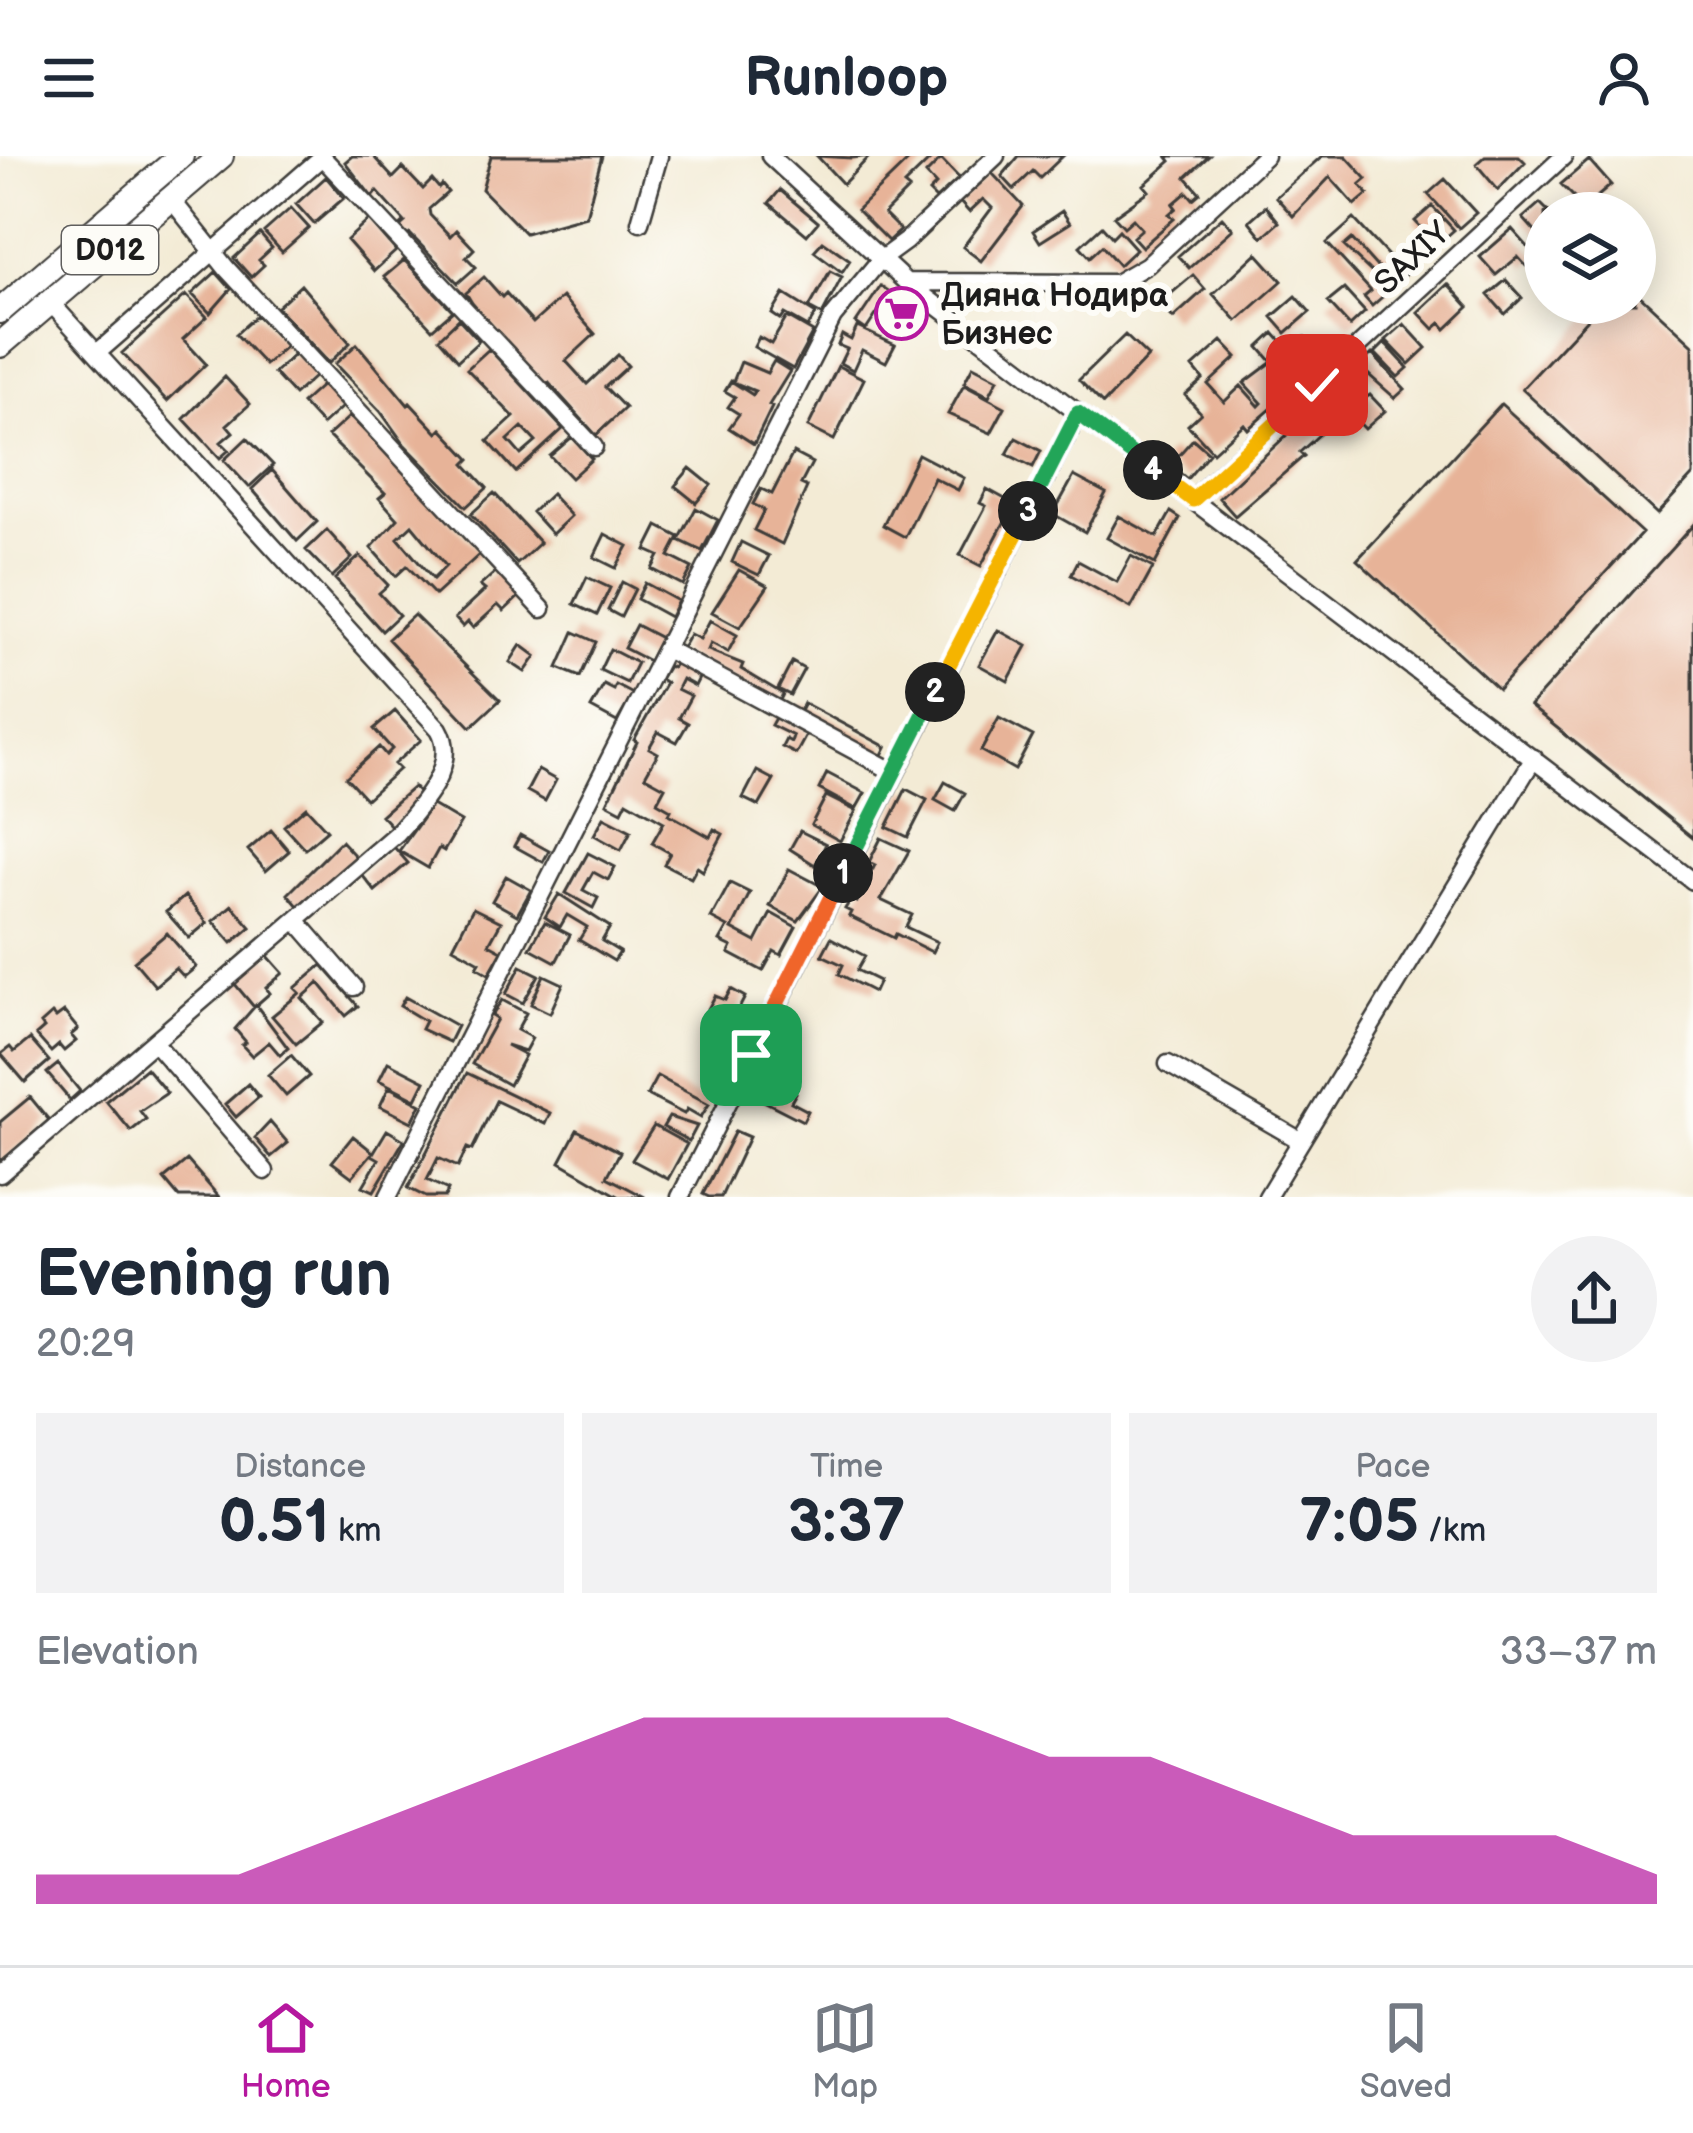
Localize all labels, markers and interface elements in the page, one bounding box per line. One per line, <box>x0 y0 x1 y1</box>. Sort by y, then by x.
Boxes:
icon: menu <box>36 45 102 111</box>
icon: person <box>1591 45 1657 111</box>
text: Runloop <box>745 46 948 111</box>
map controls <box>1524 192 1656 324</box>
button: layers <box>1524 192 1656 324</box>
street label: SAXIY <box>1366 213 1459 303</box>
road number: D012 <box>62 226 158 274</box>
place label: Дияна Нодира Бизнес <box>941 276 1169 354</box>
supermarket icon: Дияна Нодира Бизнес <box>874 285 930 341</box>
pin <box>1266 334 1368 436</box>
icon: check <box>1284 352 1350 418</box>
pin: 4 <box>1123 440 1183 500</box>
text: 4 <box>1143 450 1163 490</box>
pin: 3 <box>998 481 1058 541</box>
text: 3 <box>1018 491 1038 531</box>
pin: 2 <box>905 662 965 722</box>
text: 2 <box>925 672 945 712</box>
pin: 1 <box>813 843 873 903</box>
text: 1 <box>836 853 850 893</box>
pin <box>700 1004 802 1106</box>
icon: arrive <box>718 1022 784 1088</box>
text: Evening run <box>36 1236 392 1315</box>
button: share <box>1531 1236 1657 1362</box>
text: 20:29 <box>36 1321 135 1368</box>
text: Distance <box>234 1447 366 1487</box>
text: Time <box>810 1447 883 1487</box>
text: Pace <box>1355 1447 1430 1487</box>
text: 0.51 <box>219 1487 329 1559</box>
text: 3:37 <box>788 1487 905 1559</box>
text: 7:05 <box>1299 1487 1419 1559</box>
text: km <box>329 1511 382 1551</box>
text: /km <box>1419 1511 1486 1551</box>
text: Elevation <box>36 1629 199 1676</box>
text: 33–37 m <box>1500 1629 1657 1676</box>
tab: Home <box>241 1995 330 2107</box>
tab: Map <box>812 1995 878 2107</box>
tab: Saved <box>1360 1995 1452 2107</box>

